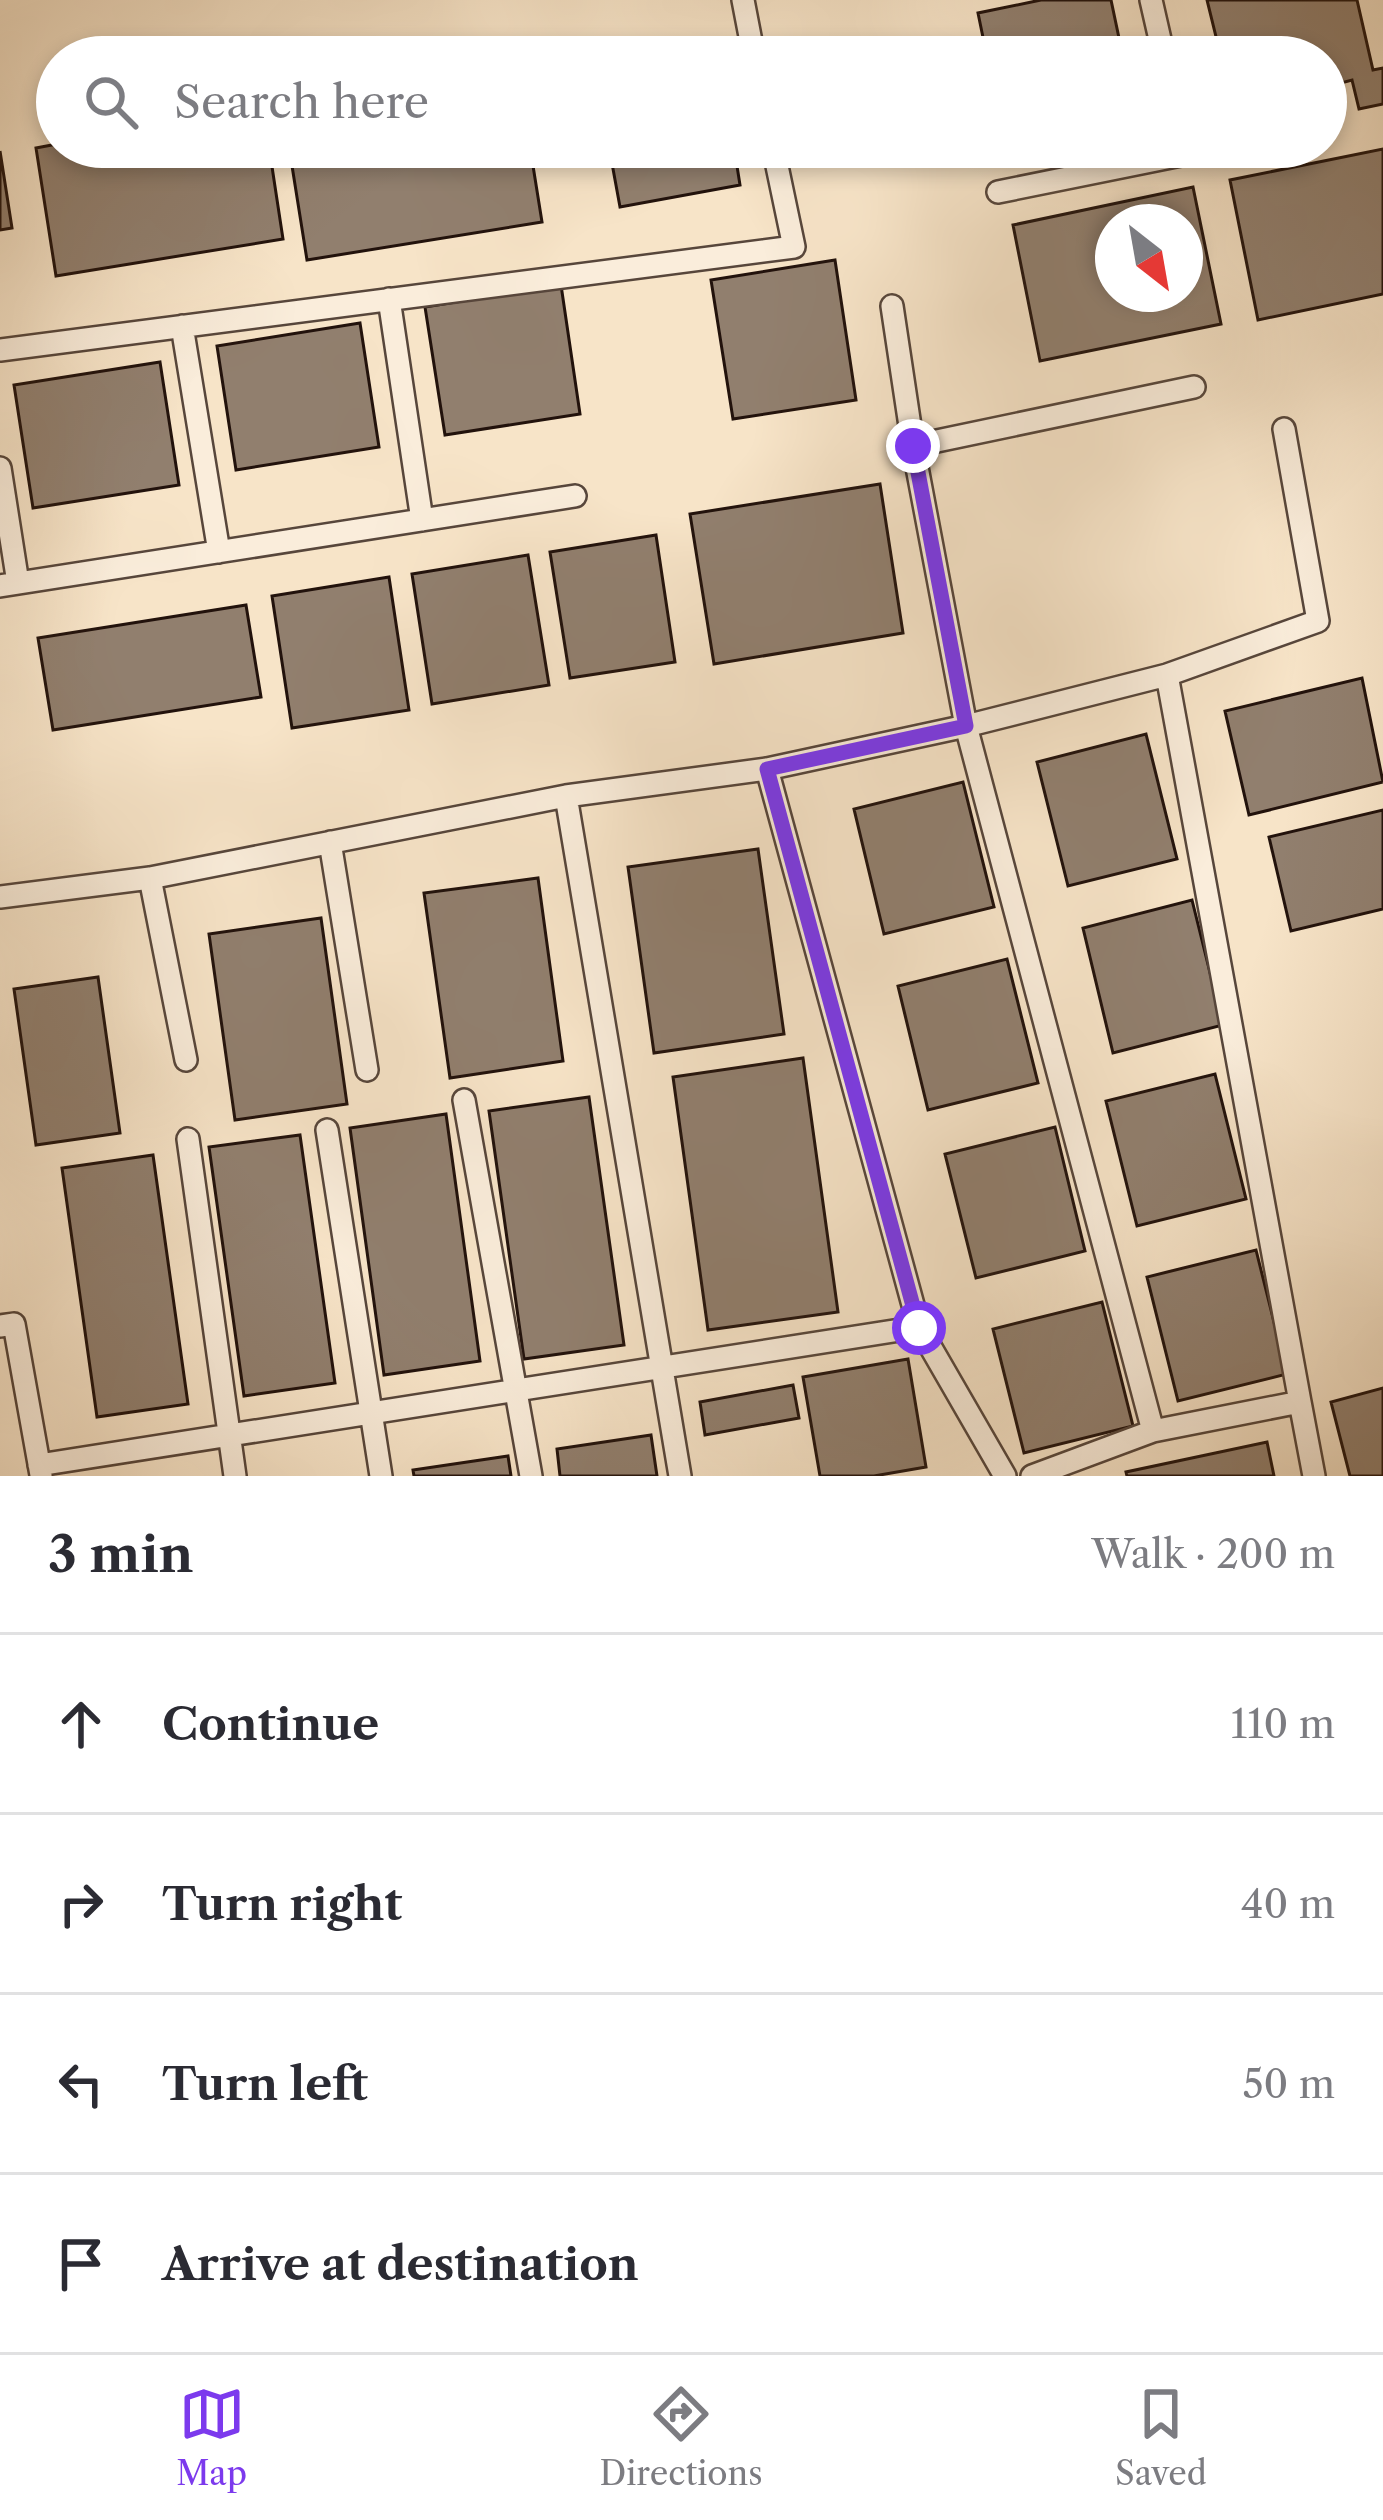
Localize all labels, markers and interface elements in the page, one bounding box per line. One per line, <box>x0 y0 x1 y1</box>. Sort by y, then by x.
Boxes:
search box <box>36 36 1347 168</box>
icon: search <box>78 69 144 135</box>
text: Search here <box>174 74 429 130</box>
north arrow <box>1095 204 1203 312</box>
route end <box>886 419 940 473</box>
route start <box>892 1301 946 1355</box>
text: 3 min <box>48 1523 194 1585</box>
text: Walk · 200 m <box>1092 1530 1335 1578</box>
icon: ahead <box>48 1691 114 1757</box>
text: Continue <box>162 1696 379 1752</box>
text: 110 m <box>1231 1700 1335 1748</box>
icon: right <box>48 1871 114 1937</box>
text: Turn right <box>162 1876 402 1932</box>
text: 40 m <box>1241 1880 1335 1928</box>
icon: left <box>48 2051 114 2117</box>
text: Turn left <box>162 2056 368 2112</box>
text: 50 m <box>1242 2060 1335 2108</box>
icon: arrive <box>48 2231 114 2297</box>
text: Arrive at destination <box>162 2236 639 2292</box>
tab: Map <box>176 2381 247 2494</box>
tab: Directions <box>600 2381 763 2494</box>
tab: Saved <box>1115 2381 1207 2494</box>

